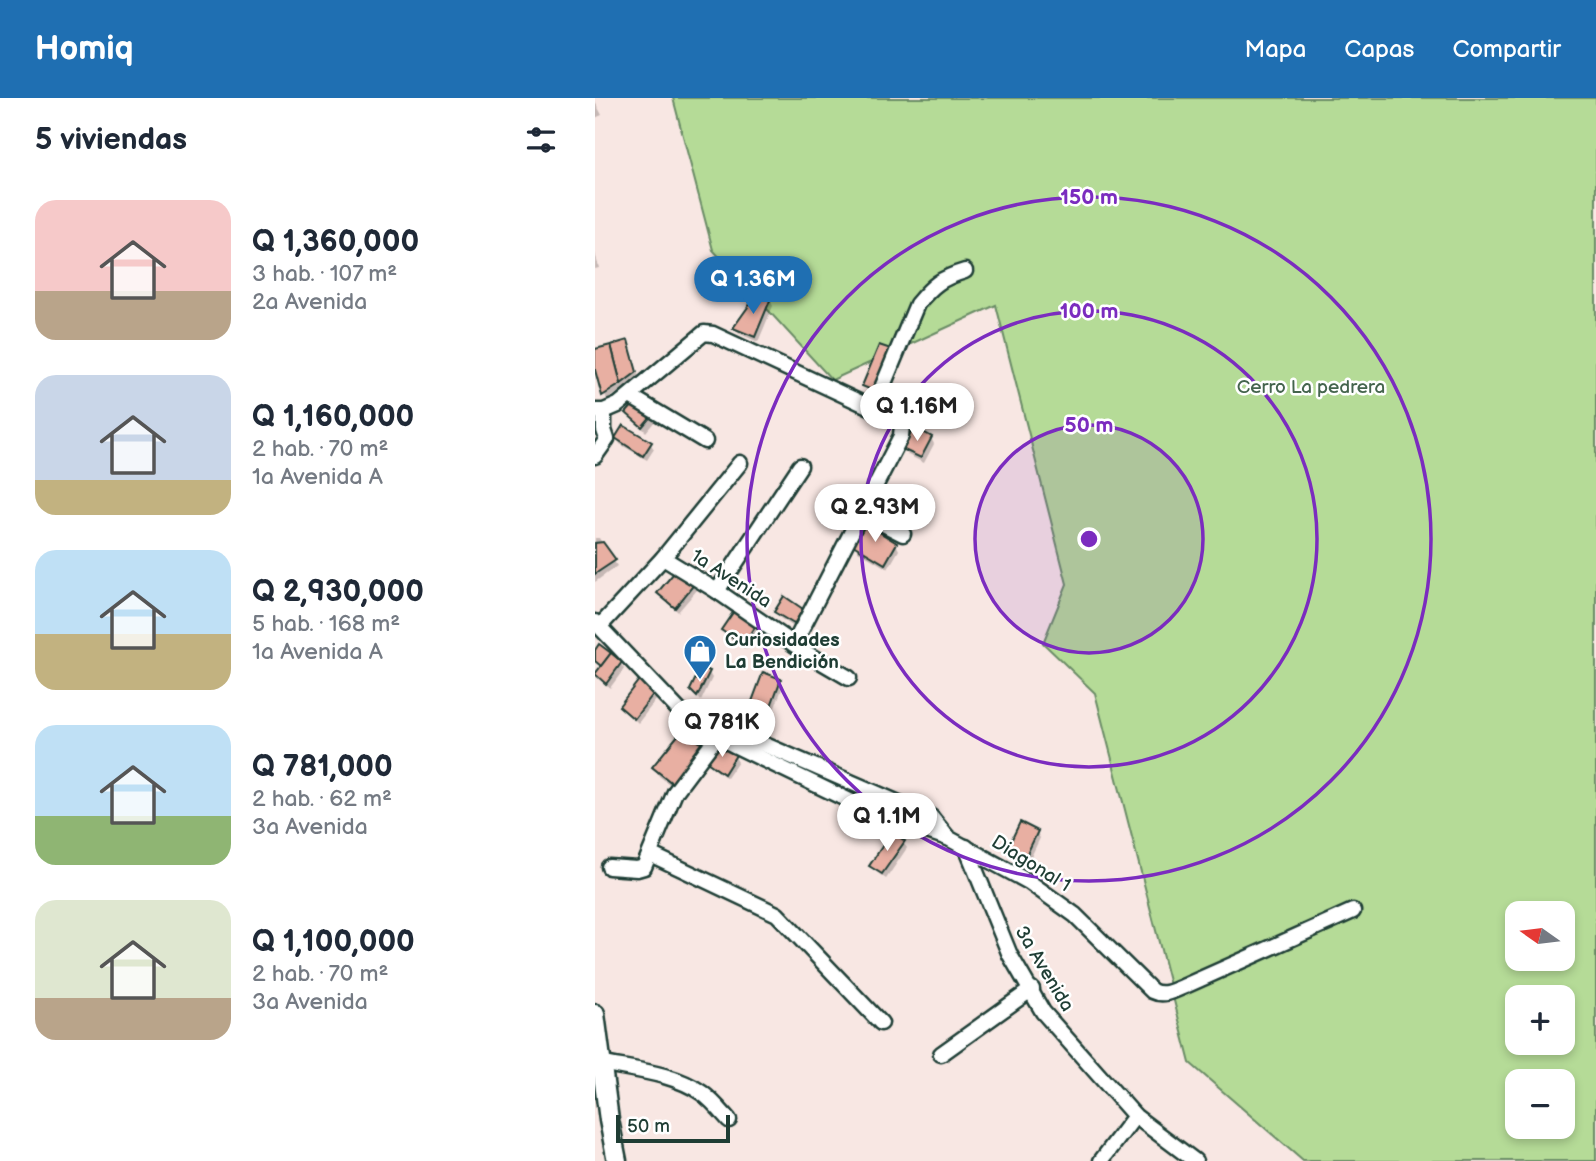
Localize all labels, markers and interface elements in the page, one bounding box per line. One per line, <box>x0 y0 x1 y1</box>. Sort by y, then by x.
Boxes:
text: Homiq <box>35 29 133 69</box>
text: Mapa <box>1245 35 1306 64</box>
text: Capas <box>1344 35 1414 64</box>
text: Compartir <box>1452 35 1561 64</box>
icon: filters <box>522 121 560 159</box>
text: 5 viviendas <box>35 122 187 158</box>
text: 150 m <box>1060 185 1118 210</box>
text: Q 1,360,000 <box>252 224 419 260</box>
icon: home <box>91 228 175 312</box>
pin: Q 1.36M <box>688 256 818 316</box>
text: 3 hab. · 107 m² <box>252 260 397 288</box>
text: Q 1.36M <box>710 265 796 293</box>
text: 2a Avenida <box>252 288 367 316</box>
text: 100 m <box>1060 299 1118 324</box>
park label: Cerro La pedrera <box>1237 376 1385 399</box>
pin: Q 1.16M <box>852 384 982 443</box>
text: Q 1.16M <box>876 392 958 420</box>
text: Q 1,160,000 <box>252 399 414 435</box>
icon: home <box>91 403 175 487</box>
text: 50 m <box>1065 413 1113 438</box>
text: 2 hab. · 70 m² <box>252 435 389 463</box>
text: 1a Avenida A <box>252 463 383 491</box>
pin: Q 2.93M <box>810 484 940 544</box>
text: Q 2.93M <box>830 493 920 521</box>
centre of rings <box>1077 527 1101 551</box>
street label: 1a Avenida <box>686 544 776 614</box>
text: Q 2,930,000 <box>252 574 424 610</box>
icon: home <box>91 578 175 662</box>
text: 5 hab. · 168 m² <box>252 610 400 638</box>
place label: Curiosidades La Bendición <box>725 629 840 674</box>
shop icon: Curiosidades La Bendición <box>681 632 719 681</box>
text: 1a Avenida A <box>252 638 383 666</box>
pin: Q 781K <box>665 700 779 759</box>
text: Q 781K <box>684 708 760 736</box>
text: Q 781,000 <box>252 749 393 785</box>
icon: home <box>91 753 175 837</box>
text: 2 hab. · 62 m² <box>252 785 392 813</box>
pin: Q 1.1M <box>830 794 944 853</box>
text: Q 1.1M <box>853 802 921 830</box>
text: 3a Avenida <box>252 813 368 841</box>
street label: Diagonal 1 <box>987 831 1075 897</box>
north arrow <box>1505 901 1575 971</box>
map controls <box>1505 901 1575 1139</box>
street label: 3a Avenida <box>1010 922 1078 1016</box>
text: Q 1,100,000 <box>252 924 415 960</box>
icon: home <box>91 928 175 1012</box>
text: 2 hab. · 70 m² <box>252 960 389 988</box>
button: + <box>1505 985 1575 1055</box>
text: 3a Avenida <box>252 988 368 1016</box>
button: − <box>1505 1069 1575 1139</box>
scale bar <box>616 1112 730 1144</box>
text: 50 m <box>627 1115 670 1138</box>

